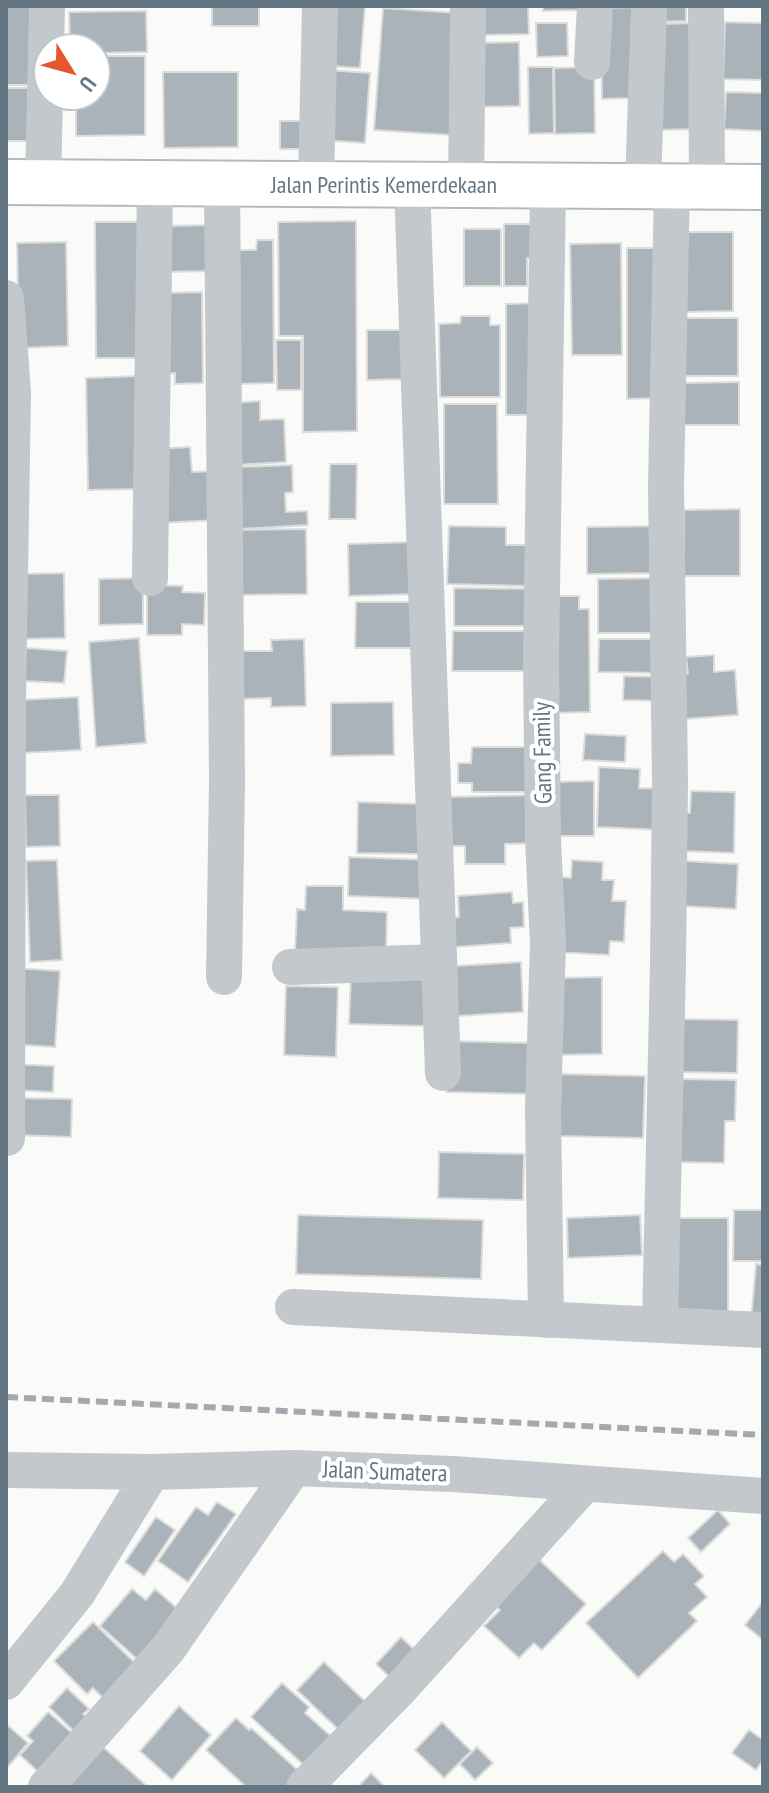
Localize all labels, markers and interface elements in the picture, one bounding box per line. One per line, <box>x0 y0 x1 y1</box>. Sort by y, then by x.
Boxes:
north arrow <box>32 32 112 112</box>
text: U <box>73 71 103 97</box>
street label: Jalan Perintis Kemerdekaan <box>270 169 497 200</box>
street label: Gang Family <box>526 702 558 804</box>
street label: Jalan Sumatera <box>321 1453 448 1489</box>

